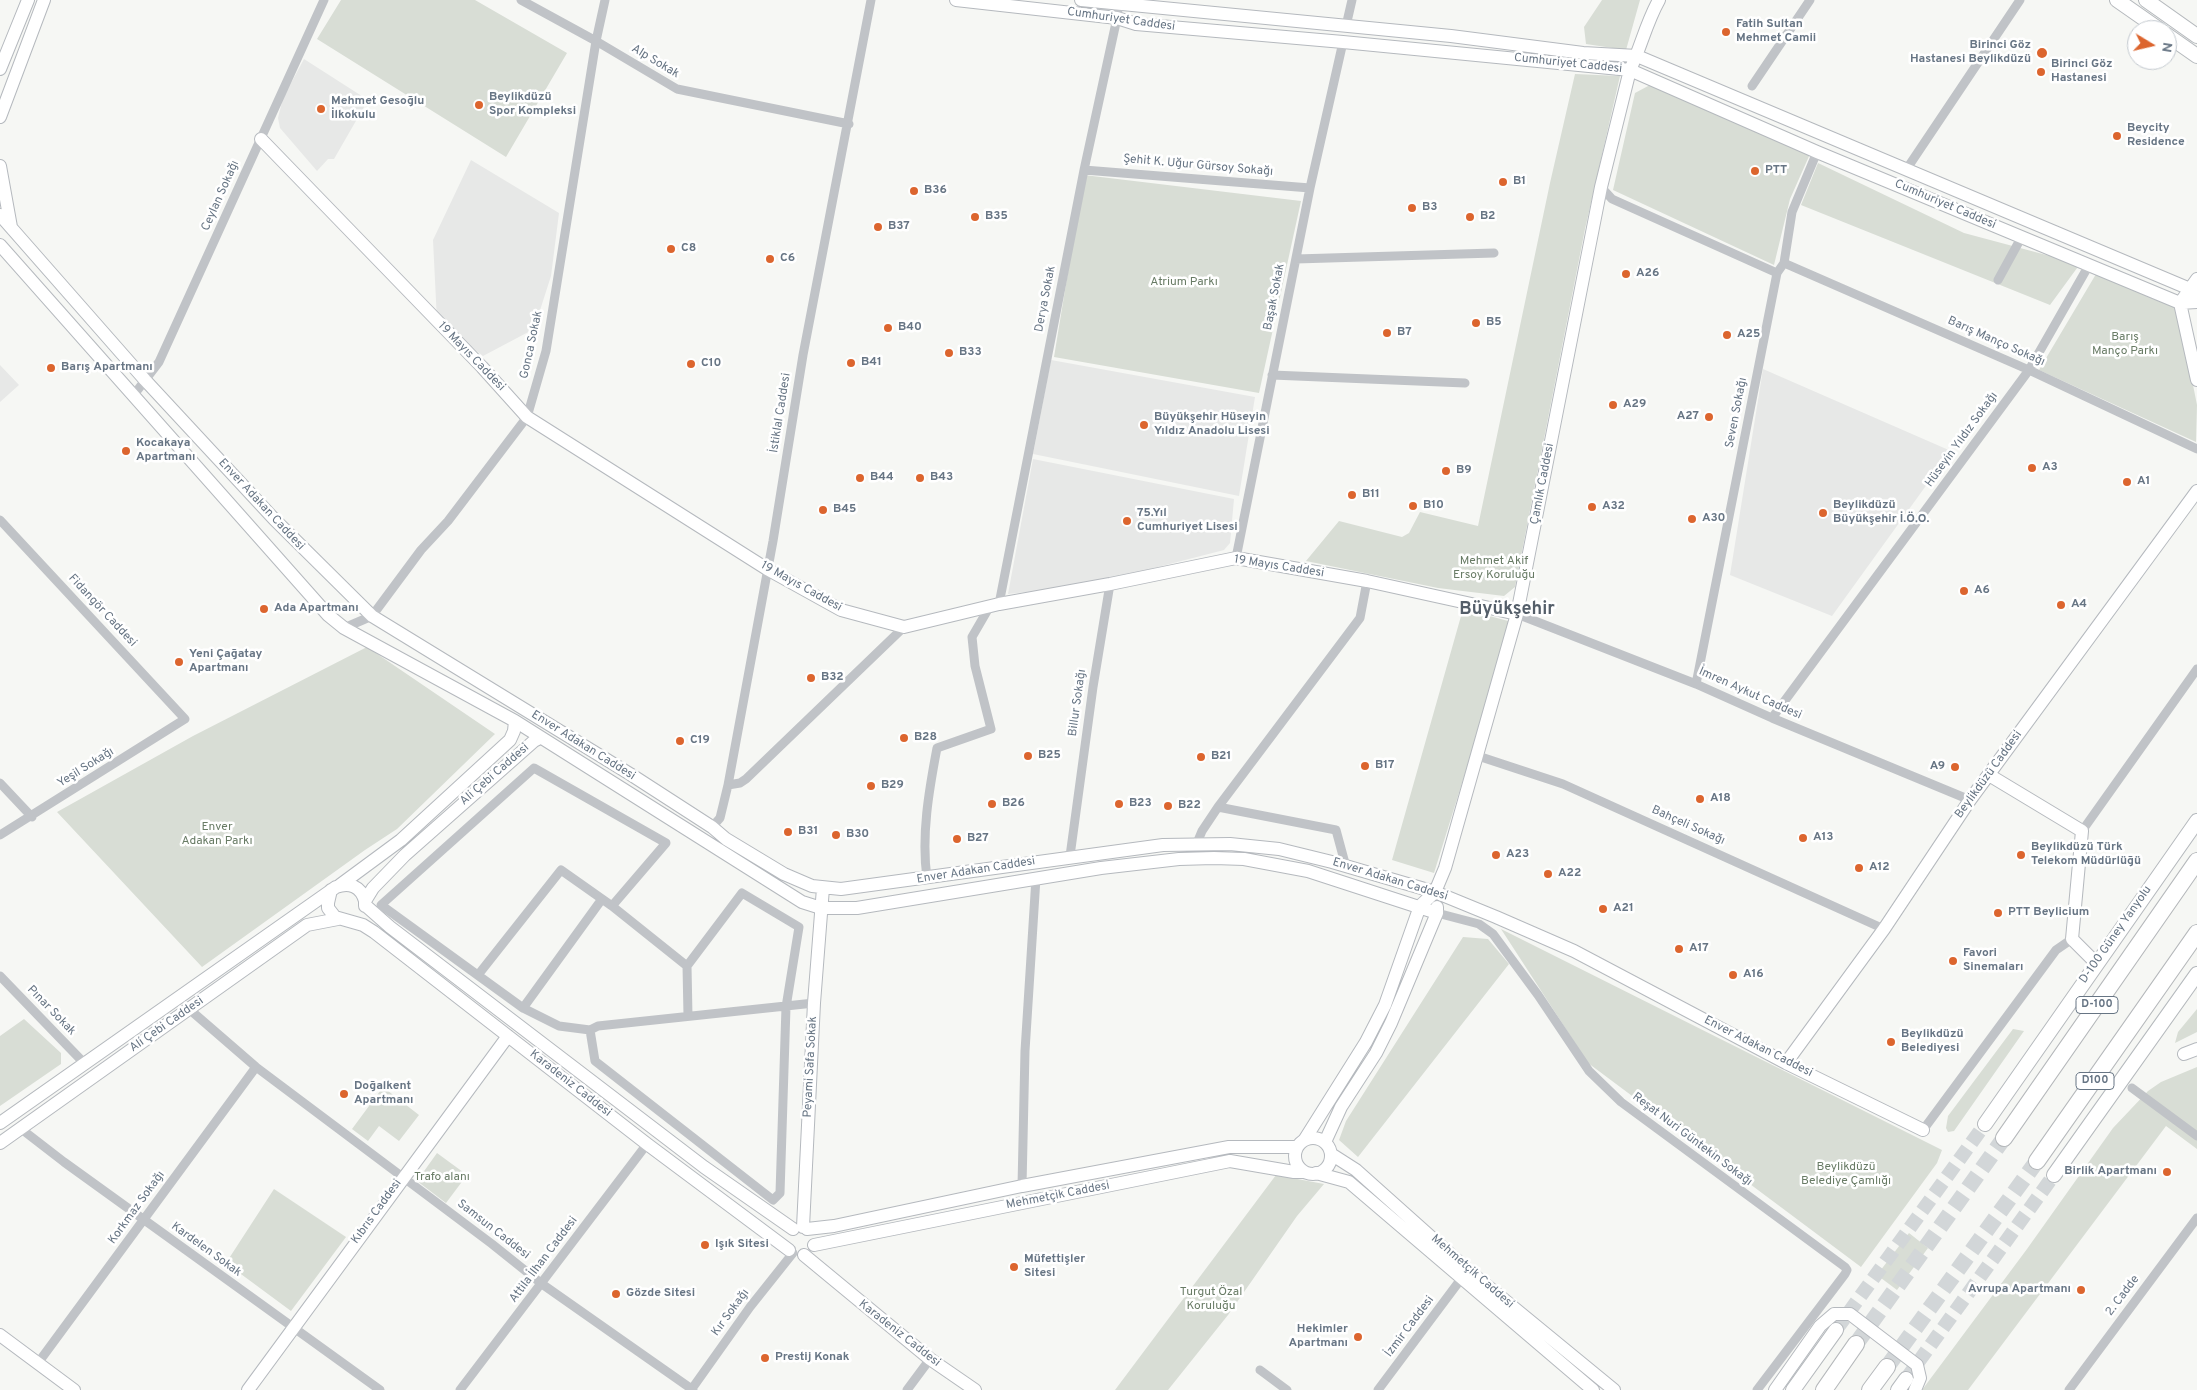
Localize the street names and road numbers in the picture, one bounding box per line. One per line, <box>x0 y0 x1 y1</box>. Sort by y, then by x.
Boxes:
street label: Cumhuriyet Caddesi <box>1066 5 1176 35</box>
street label: Alp Sokak <box>628 42 682 82</box>
street label: Cumhuriyet Caddesi <box>1513 51 1623 77</box>
street label: Şehit K. Uğur Gürsoy Sokağı <box>1122 152 1274 180</box>
street label: Ceylan Sokağı <box>199 159 243 233</box>
street label: Cumhuriyet Caddesi <box>1892 177 1998 233</box>
street label: Başak Sokak <box>1261 262 1289 332</box>
street label: Derya Sokak <box>1033 265 1059 333</box>
street label: Gonca Sokak <box>518 310 546 380</box>
street label: Barış Manço Sokağı <box>1945 314 2047 370</box>
street label: 19 Mayıs Caddesi <box>434 319 508 395</box>
street label: İstiklal Caddesi <box>768 372 794 454</box>
street label: Seven Sokağı <box>1723 377 1751 449</box>
street label: Hüseyin Yıldız Sokağı <box>1923 390 2001 490</box>
street label: Çamlık Caddesi <box>1528 442 1558 526</box>
street label: Enver Adakan Caddesi <box>215 456 307 554</box>
street label: 19 Mayıs Caddesi <box>1233 553 1325 581</box>
street label: 19 Mayıs Caddesi <box>758 559 844 615</box>
street label: Fidangör Caddesi <box>65 572 139 650</box>
street label: İmren Aykut Caddesi <box>1696 665 1804 723</box>
street label: Billur Sokağı <box>1066 669 1090 737</box>
street label: Enver Adakan Caddesi <box>528 708 638 784</box>
street label: Beylikdüzü Caddesi <box>1952 728 2026 822</box>
street label: Ali Çebi Caddesi <box>458 741 532 809</box>
street label: Yeşil Sokağı <box>55 745 117 791</box>
street label: Bahçeli Sokağı <box>1649 803 1727 849</box>
street label: Enver Adakan Caddesi <box>916 855 1036 887</box>
street label: Enver Adakan Caddesi <box>1331 856 1449 904</box>
street label: D-100 Güney Yanyolu <box>2077 883 2155 987</box>
street label: Pınar Sokak <box>24 983 78 1039</box>
street label: Ali Çebi Caddesi <box>127 994 207 1056</box>
road number: D-100 <box>2076 996 2118 1014</box>
street label: Enver Adakan Caddesi <box>1701 1013 1815 1081</box>
street label: Peyami Safa Sokak <box>801 1016 821 1118</box>
street label: Karadeniz Caddesi <box>526 1048 614 1120</box>
road number: D100 <box>2076 1072 2114 1090</box>
street label: Reşat Nuri Güntekin Sokağı <box>1629 1090 1755 1190</box>
street label: Korkmaz Sokağı <box>106 1169 168 1247</box>
street label: Kıbrıs Caddesi <box>349 1177 405 1247</box>
street label: Mehmetçik Caddesi <box>1005 1179 1111 1213</box>
street label: Samsun Caddesi <box>454 1197 532 1263</box>
street label: Attila İlhan Caddesi <box>507 1214 581 1306</box>
street label: Kardelen Sokak <box>168 1220 244 1280</box>
street label: Mehmetçik Caddesi <box>1428 1232 1516 1312</box>
street label: 2. Cadde <box>2103 1273 2143 1319</box>
street label: Kır Sokağı <box>709 1287 753 1339</box>
street label: İzmir Caddesi <box>1382 1294 1438 1360</box>
street label: Karadeniz Caddesi <box>855 1298 943 1370</box>

